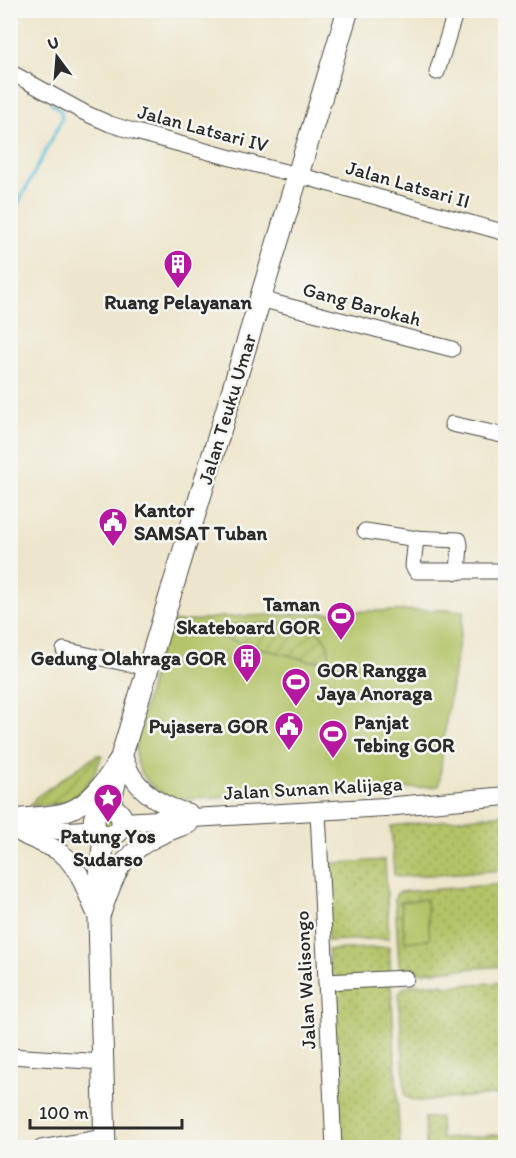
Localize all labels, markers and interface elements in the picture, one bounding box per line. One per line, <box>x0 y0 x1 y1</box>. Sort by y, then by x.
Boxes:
north arrow <box>27 27 87 87</box>
text: U <box>45 32 61 54</box>
street label: Jalan Latsari IV <box>135 99 271 157</box>
street label: Jalan Latsari II <box>343 155 473 213</box>
building icon: Ruang Pelayanan <box>162 248 194 290</box>
street label: Gang Barokah <box>300 277 424 331</box>
place label: Ruang Pelayanan <box>104 290 252 315</box>
street label: Jalan Teuku Umar <box>193 330 261 487</box>
place label: Kantor SAMSAT Tuban <box>134 498 267 545</box>
public building icon: Kantor SAMSAT Tuban <box>97 506 129 548</box>
place label: Taman Skateboard GOR <box>176 592 321 639</box>
sports icon: Taman Skateboard GOR <box>325 600 357 642</box>
building icon: Gedung Olahraga GOR <box>231 642 263 684</box>
place label: Gedung Olahraga GOR <box>31 646 227 671</box>
place label: GOR Rangga Jaya Anoraga <box>316 658 433 706</box>
sports icon: GOR Rangga Jaya Anoraga <box>280 666 312 708</box>
public building icon: Pujasera GOR <box>273 710 305 752</box>
place label: Panjat Tebing GOR <box>353 710 455 758</box>
place label: Pujasera GOR <box>149 714 269 739</box>
sports icon: Panjat Tebing GOR <box>317 718 349 760</box>
street label: Jalan Sunan Kalijaga <box>223 771 403 805</box>
place icon: Patung Yos Sudarso <box>92 782 124 824</box>
place label: Patung Yos Sudarso <box>60 824 156 871</box>
street label: Jalan Walisongo <box>289 910 321 1050</box>
scale bar <box>30 1092 182 1130</box>
text: 100 m <box>39 1102 89 1124</box>

